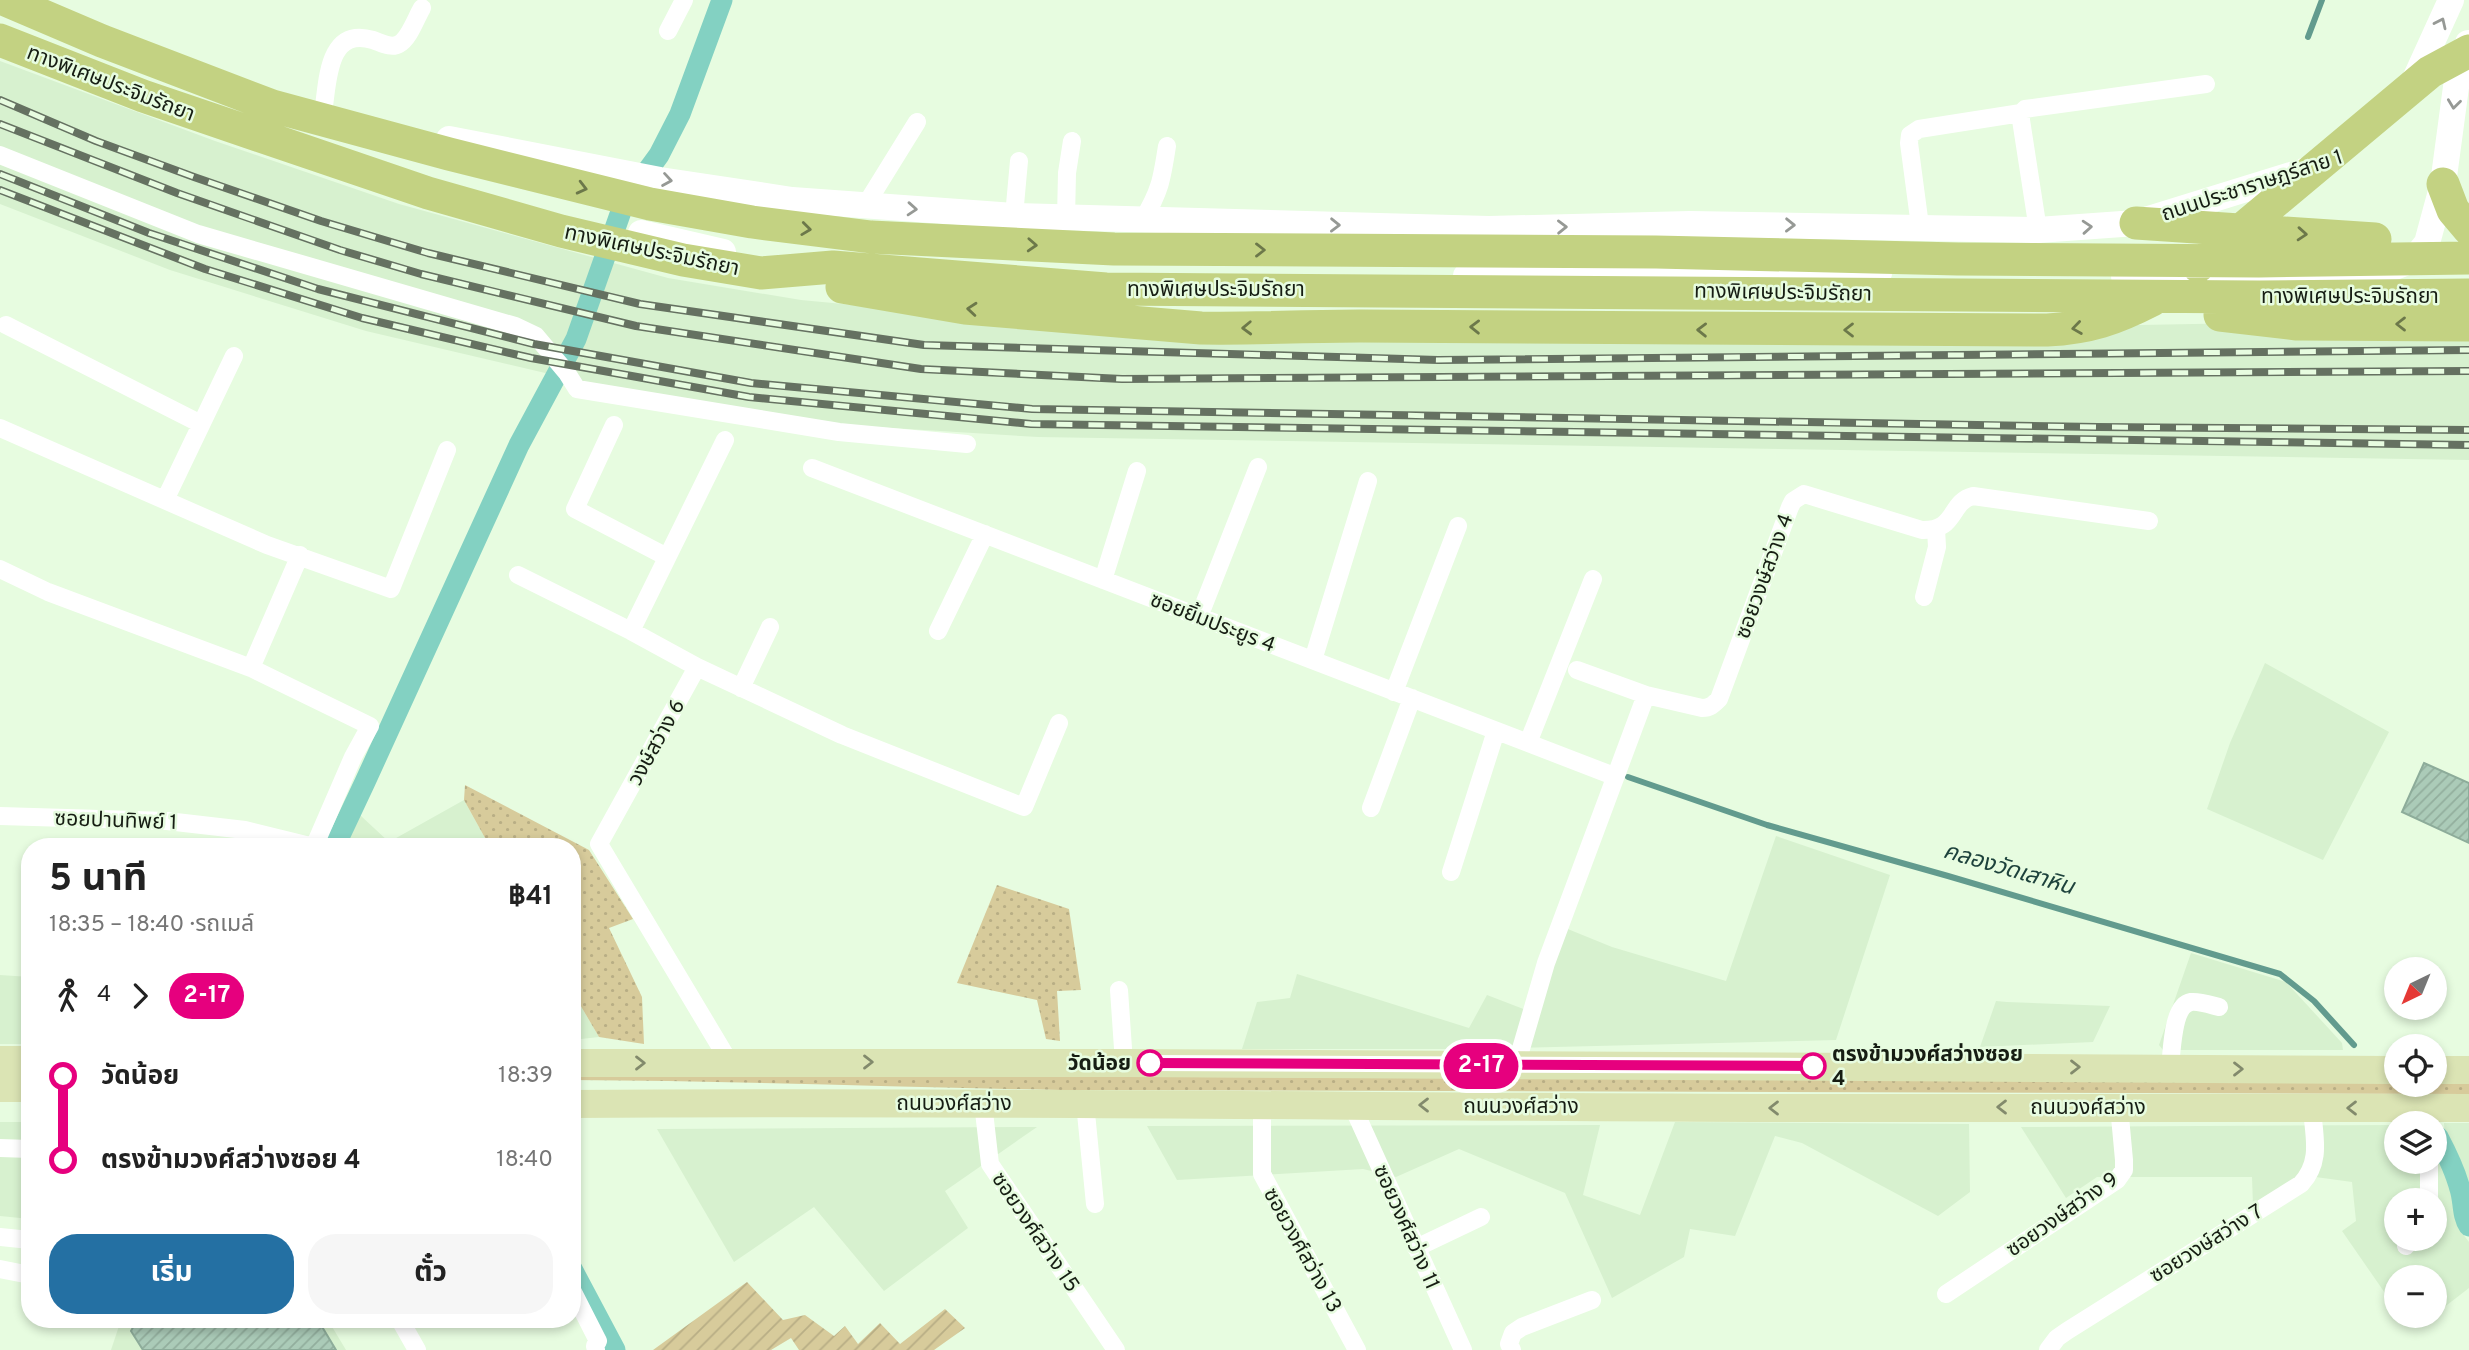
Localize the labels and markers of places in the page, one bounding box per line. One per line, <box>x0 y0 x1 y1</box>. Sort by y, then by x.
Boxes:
place label: ตรงข้ามวงศ์สว่างซอย 4 <box>1832 1042 2023 1093</box>
marker: วัดน้อย <box>1137 1050 1163 1076</box>
place label: วัดน้อย <box>1068 1051 1131 1078</box>
marker: ตรงข้ามวงศ์สว่างซอย 4 <box>1800 1053 1826 1079</box>

